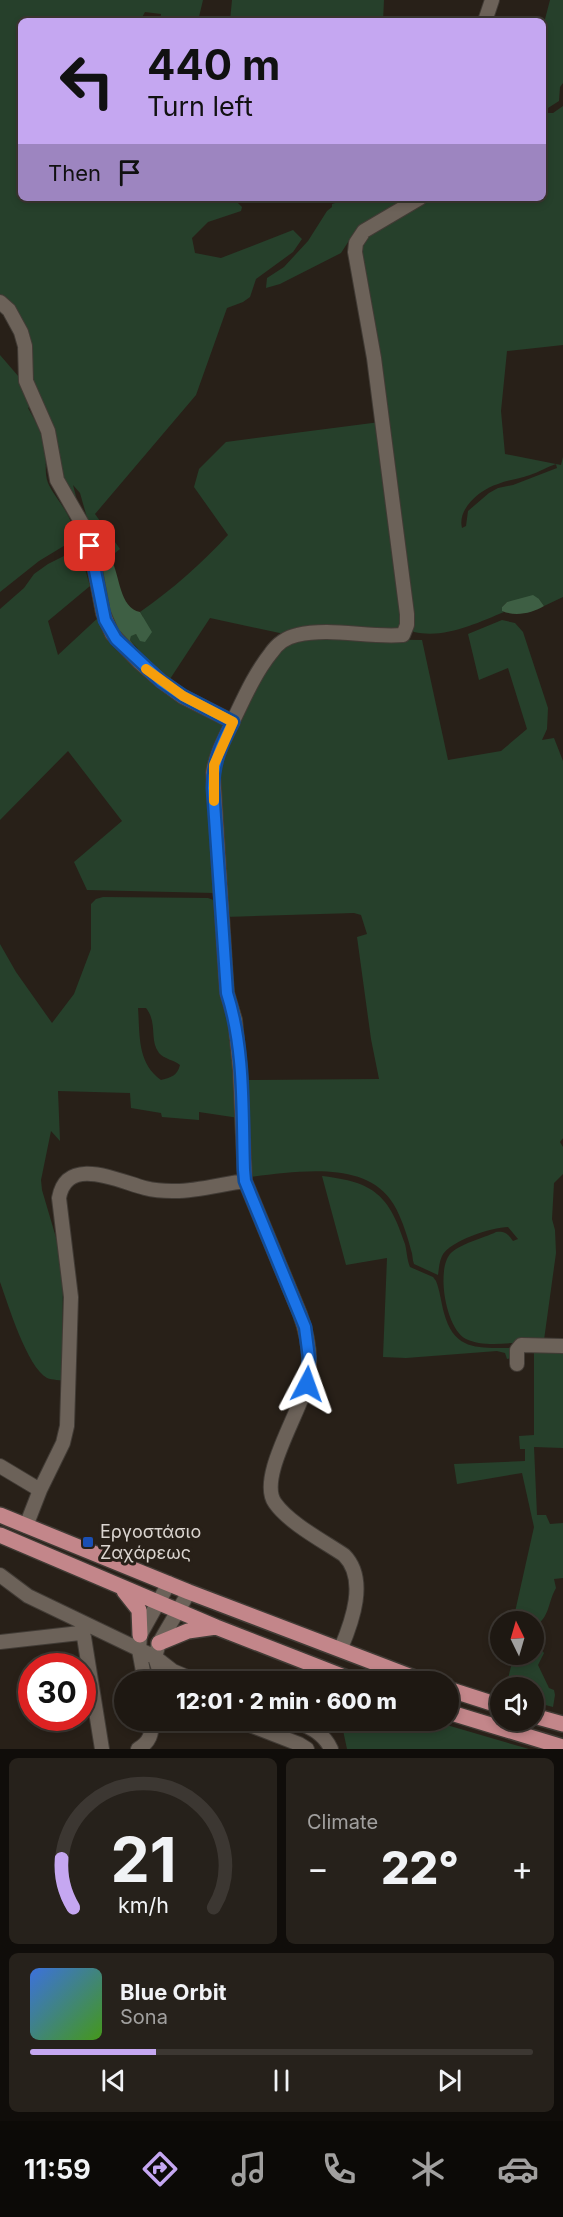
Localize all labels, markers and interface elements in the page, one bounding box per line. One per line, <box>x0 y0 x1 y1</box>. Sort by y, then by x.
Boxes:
text: 440 m <box>147 39 280 90</box>
icon: left <box>48 42 126 120</box>
text: Turn left <box>147 90 253 123</box>
icon: arrive <box>113 156 146 189</box>
text: Then <box>48 160 101 186</box>
pin <box>64 520 115 571</box>
icon: arrive <box>73 529 106 562</box>
position arrow <box>275 1352 339 1416</box>
place label: Εργοστάσιο Ζαχάρεως <box>100 1521 201 1563</box>
marker: Εργοστάσιο Ζαχάρεως <box>81 1535 95 1549</box>
north arrow <box>490 1611 544 1665</box>
map controls <box>490 1611 544 1731</box>
speed limit sign: 30 <box>18 1653 96 1731</box>
button: sound <box>490 1677 544 1731</box>
text: 12:01 · 2 min · 600 m <box>176 1688 397 1714</box>
text: Climate <box>307 1810 378 1834</box>
text: 21 <box>110 1822 176 1897</box>
text: 22° <box>381 1840 459 1895</box>
text: − <box>307 1848 329 1888</box>
text: + <box>511 1848 533 1888</box>
text: km/h <box>118 1892 168 1918</box>
text: Blue Orbit <box>120 1979 227 2005</box>
text: Sona <box>120 2005 168 2029</box>
icon: previous <box>97 2064 130 2097</box>
icon: pause <box>265 2064 298 2097</box>
icon: next <box>433 2064 466 2097</box>
icon: directions <box>139 2148 181 2190</box>
icon: music <box>228 2148 270 2190</box>
icon: phone <box>318 2148 360 2190</box>
icon: climate <box>407 2148 449 2190</box>
icon: car <box>497 2148 539 2190</box>
text: 11:59 <box>24 2153 91 2186</box>

